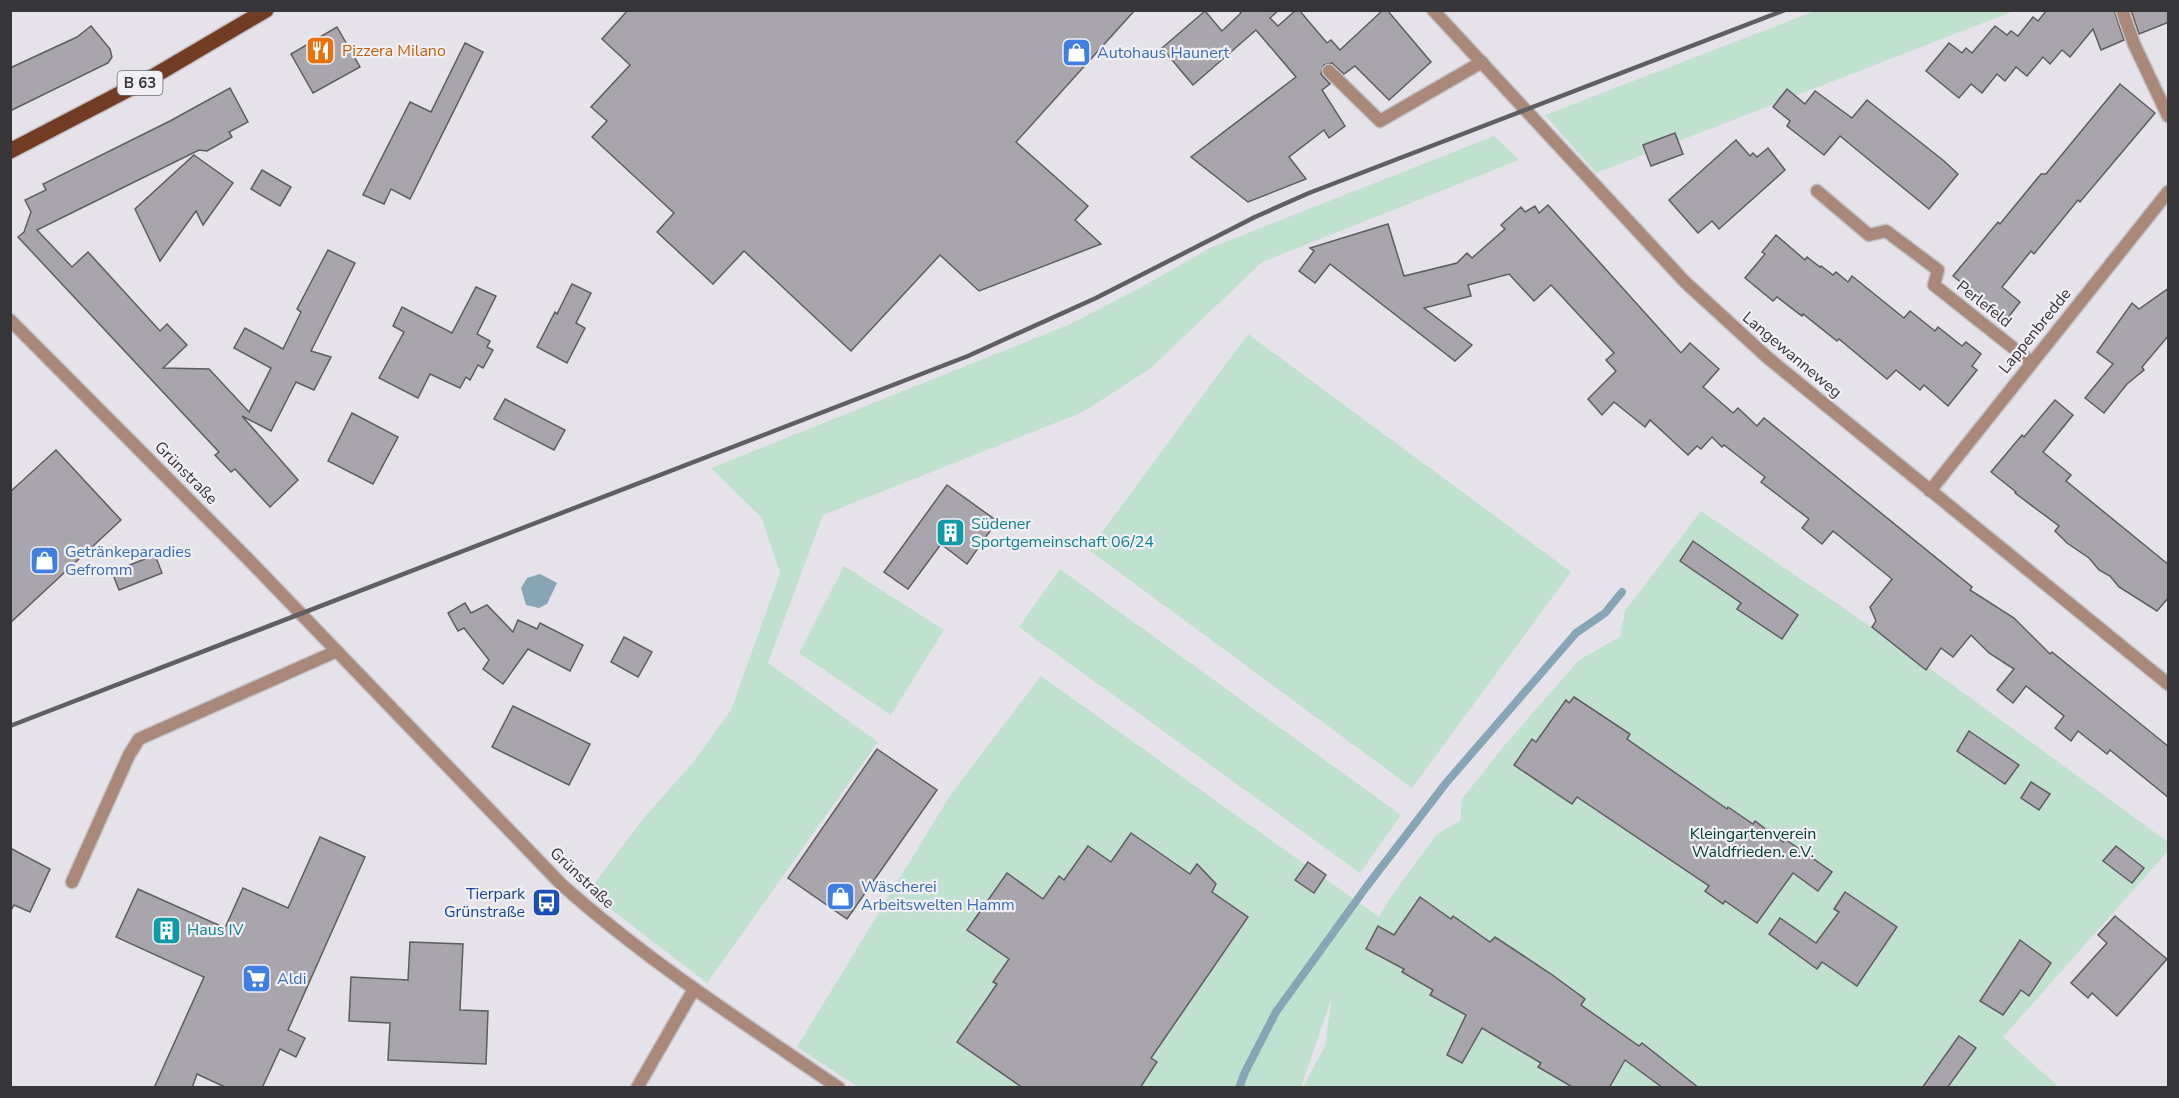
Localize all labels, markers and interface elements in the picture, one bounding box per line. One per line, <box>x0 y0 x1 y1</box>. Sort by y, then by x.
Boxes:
restaurant icon: Pizzera Milano <box>305 35 337 67</box>
shop icon: Autohaus Haunert <box>1060 37 1092 69</box>
place label: Pizzera Milano <box>342 40 446 62</box>
place label: Autohaus Haunert <box>1097 42 1230 64</box>
road number: B 63 <box>118 71 162 95</box>
street label: Perlefeld <box>1952 275 2016 333</box>
street label: Lappenbredde <box>1994 284 2076 378</box>
street label: Langewanneweg <box>1738 307 1846 403</box>
street label: Grünstraße <box>150 437 222 509</box>
place label: Südener Sportgemeinschaft 06/24 <box>971 513 1154 553</box>
building icon: Südener Sportgemeinschaft 06/24 <box>934 517 966 549</box>
place label: Getränkeparadies Gefromm <box>65 541 191 581</box>
shop icon: Getränkeparadies Gefromm <box>28 545 60 577</box>
park label: Kleingartenverein Waldfrieden. e.V. <box>1690 823 1816 863</box>
street label: Grünstraße <box>545 842 619 914</box>
place label: Wäscherei Arbeitswelten Hamm <box>861 876 1015 916</box>
shop icon: Wäscherei Arbeitswelten Hamm <box>824 880 856 912</box>
place label: Tierpark Grünstraße <box>444 883 526 923</box>
bus stop icon: Tierpark Grünstraße <box>530 887 562 919</box>
building icon: Haus IV <box>150 914 182 946</box>
place label: Haus IV <box>187 919 245 941</box>
supermarket icon: Aldi <box>240 963 272 995</box>
place label: Aldi <box>277 968 306 990</box>

